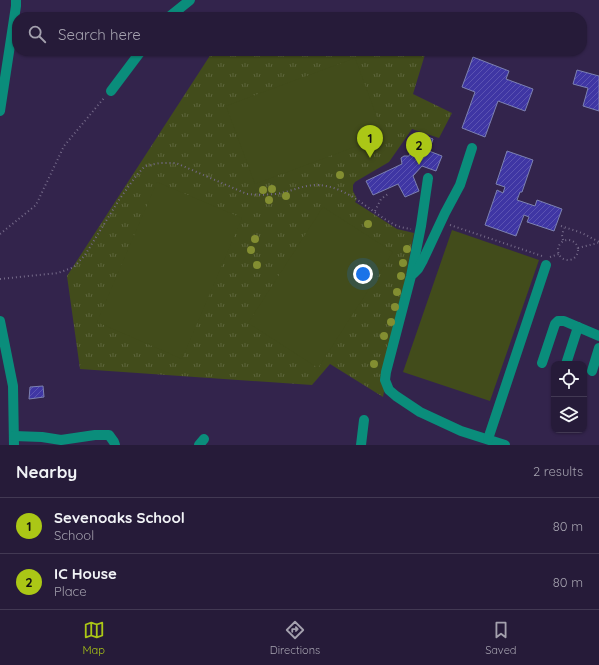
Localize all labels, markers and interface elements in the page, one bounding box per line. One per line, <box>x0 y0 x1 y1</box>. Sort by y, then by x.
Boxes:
search box <box>12 12 587 56</box>
icon: search <box>26 23 48 45</box>
text: Search here <box>58 25 141 44</box>
pin: 1 <box>357 125 383 158</box>
pin: 2 <box>406 132 432 165</box>
your location <box>353 264 373 284</box>
map controls <box>551 361 587 433</box>
button: locate <box>551 361 587 397</box>
button: layers <box>551 397 587 433</box>
text: Nearby <box>16 461 77 482</box>
text: 2 results <box>533 463 583 479</box>
text: Sevenoaks School <box>54 508 185 527</box>
text: 1 <box>26 518 32 534</box>
text: 80 m <box>553 518 583 534</box>
text: School <box>54 527 94 543</box>
text: IC House <box>54 564 117 583</box>
text: 2 <box>25 574 33 590</box>
text: 80 m <box>553 574 583 590</box>
text: Place <box>54 583 87 599</box>
tab: Map <box>82 619 105 657</box>
tab: Directions <box>270 619 320 657</box>
tab: Saved <box>485 619 517 657</box>

